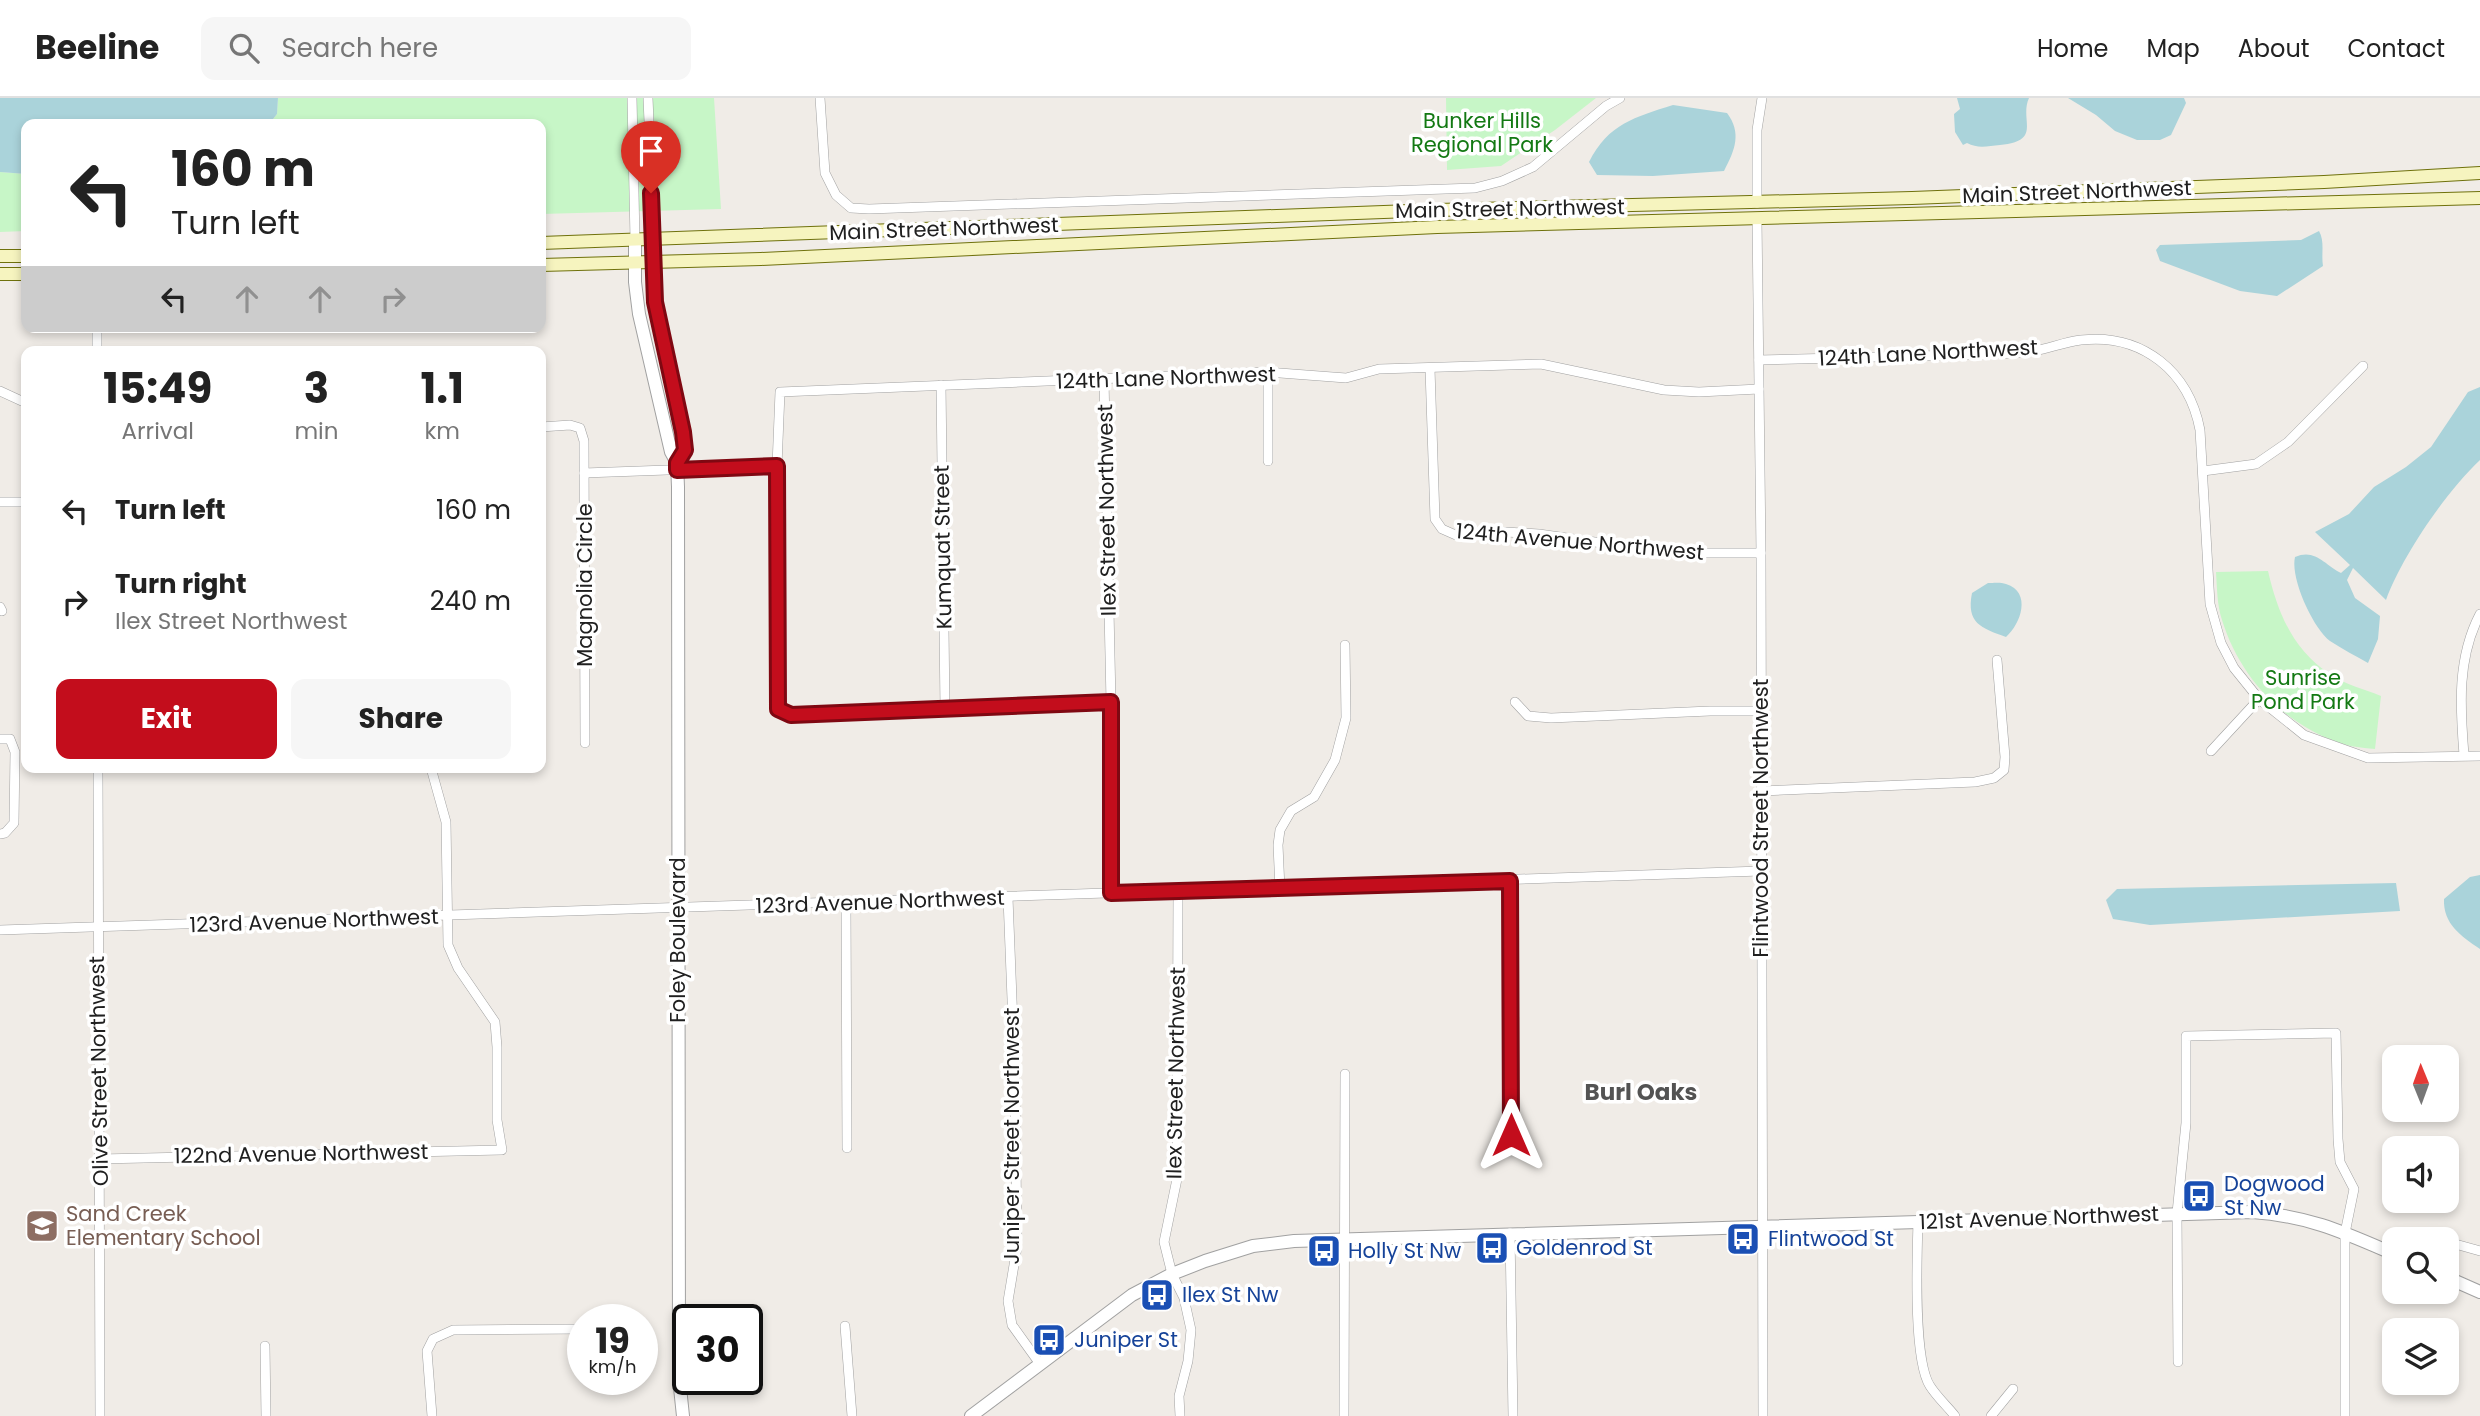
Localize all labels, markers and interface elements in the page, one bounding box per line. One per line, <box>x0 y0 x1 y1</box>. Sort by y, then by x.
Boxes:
search box <box>201 17 691 80</box>
text: Beeline <box>35 24 159 71</box>
icon: search <box>225 29 263 67</box>
text: Search here <box>281 30 438 66</box>
text: Home <box>2037 32 2109 65</box>
text: Map <box>2147 32 2200 65</box>
text: About <box>2238 32 2309 65</box>
text: Contact <box>2347 32 2445 65</box>
park label: Bunker Hills Regional Park <box>1411 106 1553 159</box>
pin <box>621 121 681 193</box>
icon: arrive <box>632 132 670 170</box>
text: 160 m <box>171 135 315 203</box>
icon: left <box>56 147 147 238</box>
street label: Main Street Northwest <box>1962 173 2192 210</box>
street label: Main Street Northwest <box>1395 192 1625 225</box>
text: Turn left <box>171 200 300 245</box>
street label: Main Street Northwest <box>829 210 1059 247</box>
icon: left <box>155 280 193 318</box>
icon: ahead <box>228 280 266 318</box>
icon: ahead <box>301 280 339 318</box>
icon: right <box>374 280 412 318</box>
street label: 124th Lane Northwest <box>1817 332 2039 373</box>
text: 15:49 <box>103 359 212 418</box>
text: 3 <box>304 359 329 418</box>
text: 1.1 <box>421 359 464 418</box>
street label: 124th Lane Northwest <box>1056 359 1276 396</box>
street label: Ilex Street Northwest <box>1090 404 1123 616</box>
text: Arrival <box>121 415 194 447</box>
text: min <box>294 415 338 447</box>
text: km <box>424 415 460 447</box>
street label: Kumquat Street <box>927 465 958 629</box>
icon: left <box>56 492 94 530</box>
text: Turn left <box>115 492 226 528</box>
text: 160 m <box>436 492 511 528</box>
street label: Magnolia Circle <box>570 503 599 667</box>
street label: 124th Avenue Northwest <box>1455 516 1705 567</box>
text: Turn right <box>115 566 247 602</box>
icon: right <box>56 583 94 621</box>
text: 240 m <box>430 583 511 619</box>
text: Ilex Street Northwest <box>115 605 347 637</box>
park label: Sunrise Pond Park <box>2251 663 2355 716</box>
button: Exit <box>56 679 277 759</box>
button: Share <box>291 679 511 759</box>
street label: Flintwood Street Northwest <box>1746 679 1775 957</box>
street label: Foley Boulevard <box>663 857 692 1023</box>
street label: 123rd Avenue Northwest <box>755 883 1005 920</box>
street label: 123rd Avenue Northwest <box>189 902 439 939</box>
street label: Olive Street Northwest <box>82 956 115 1186</box>
street label: Ilex Street Northwest <box>1159 967 1192 1179</box>
street label: Juniper Street Northwest <box>997 1008 1026 1264</box>
north arrow <box>2382 1045 2459 1122</box>
map controls <box>2382 1045 2459 1395</box>
district label: Burl Oaks <box>1585 1076 1697 1108</box>
position arrow <box>1474 1098 1548 1172</box>
button: sound <box>2382 1136 2459 1213</box>
street label: 122nd Avenue Northwest <box>173 1137 428 1170</box>
place label: Dogwood St Nw <box>2224 1169 2325 1222</box>
bus stop icon: Dogwood St Nw <box>2180 1177 2218 1215</box>
place label: Sand Creek Elementary School <box>66 1199 261 1252</box>
street label: 121st Avenue Northwest <box>1918 1199 2159 1236</box>
school or university icon: Sand Creek Elementary School <box>23 1207 61 1245</box>
bus stop icon: Flintwood St <box>1724 1220 1762 1258</box>
place label: Flintwood St <box>1768 1224 1894 1253</box>
button: search <box>2382 1227 2459 1304</box>
bus stop icon: Goldenrod St <box>1473 1229 1511 1267</box>
bus stop icon: Holly St Nw <box>1305 1232 1343 1270</box>
place label: Goldenrod St <box>1516 1233 1653 1262</box>
place label: Holly St Nw <box>1348 1236 1461 1265</box>
bus stop icon: Ilex St Nw <box>1138 1276 1176 1314</box>
place label: Ilex St Nw <box>1182 1280 1279 1309</box>
speed limit sign: 30 <box>672 1304 763 1395</box>
text: 19 <box>595 1316 630 1365</box>
button: layers <box>2382 1318 2459 1395</box>
bus stop icon: Juniper St <box>1030 1321 1068 1359</box>
place label: Juniper St <box>1074 1325 1178 1354</box>
text: km/h <box>589 1354 636 1379</box>

